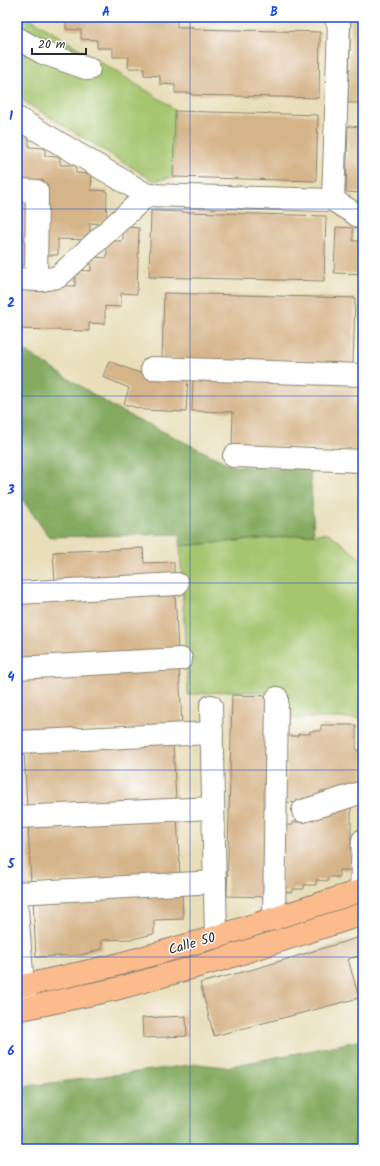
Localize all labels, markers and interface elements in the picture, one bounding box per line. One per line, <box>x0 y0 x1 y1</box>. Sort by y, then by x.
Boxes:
text: A <box>102 2 110 23</box>
text: B <box>270 2 278 23</box>
scale bar <box>32 30 86 56</box>
text: 20 m <box>38 35 66 54</box>
text: 1 <box>9 106 13 127</box>
text: 2 <box>7 293 15 314</box>
text: 3 <box>6 480 15 501</box>
text: 4 <box>7 667 15 688</box>
text: 5 <box>7 854 16 875</box>
street label: Calle 50 <box>166 927 218 961</box>
text: 6 <box>7 1041 15 1062</box>

